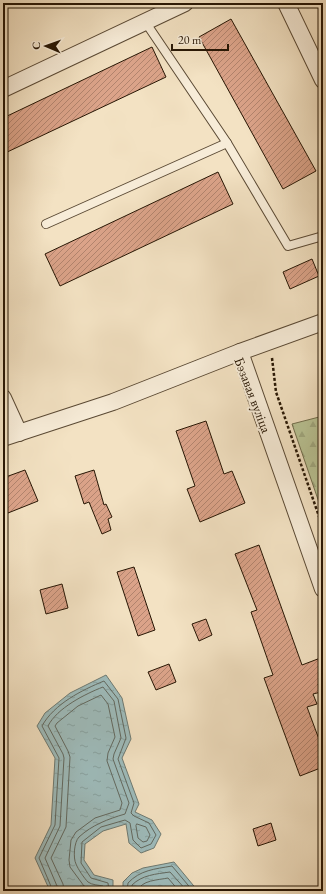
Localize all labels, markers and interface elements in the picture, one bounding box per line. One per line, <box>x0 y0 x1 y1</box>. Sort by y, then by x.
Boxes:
north arrow <box>26 26 66 66</box>
scale bar <box>172 26 228 52</box>
text: 20 m <box>178 32 202 48</box>
text: С <box>29 41 43 50</box>
street label: Бэзавая вуліца <box>230 355 276 436</box>

